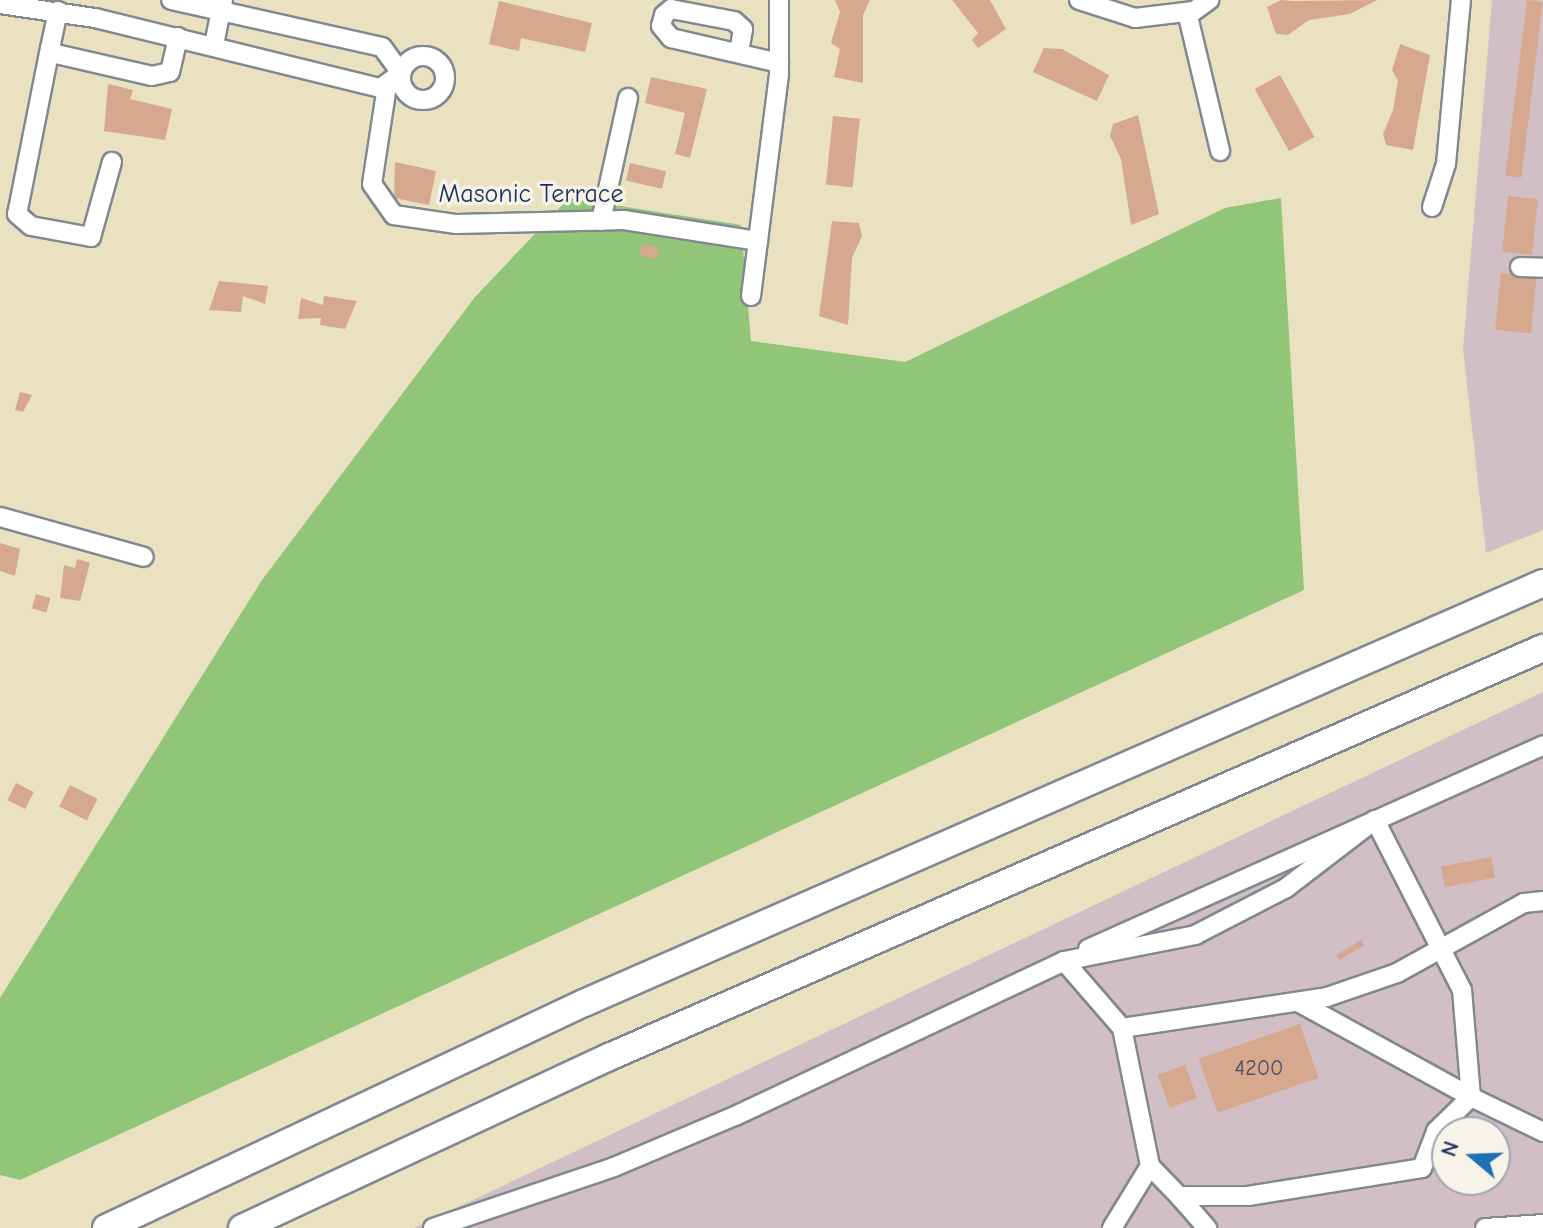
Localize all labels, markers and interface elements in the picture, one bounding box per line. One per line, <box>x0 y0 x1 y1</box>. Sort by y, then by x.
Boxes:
street label: Masonic Terrace <box>439 179 623 211</box>
house number: 4200 <box>1235 1056 1283 1082</box>
north arrow <box>1431 1116 1511 1196</box>
text: N <box>1436 1138 1465 1160</box>

